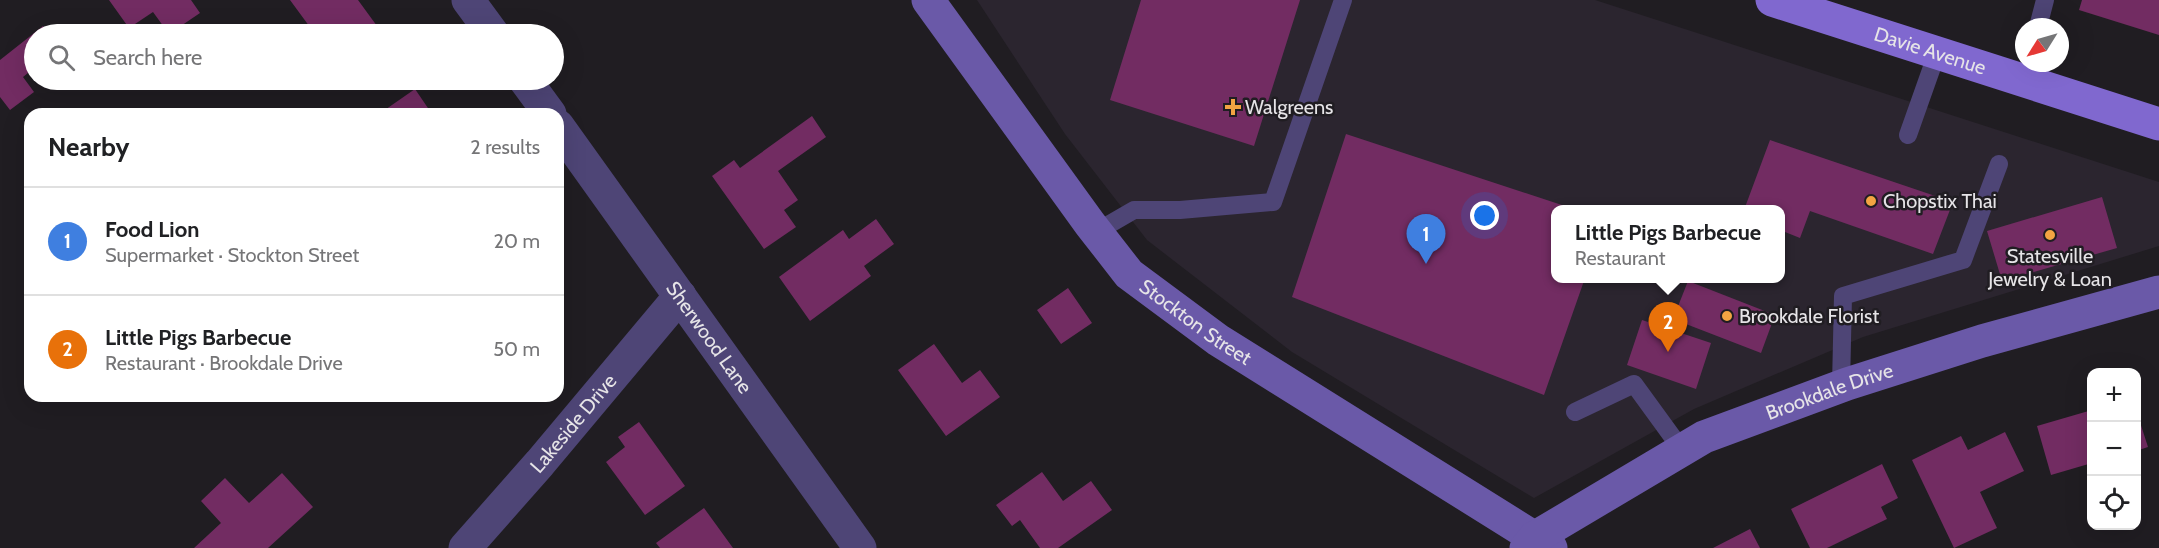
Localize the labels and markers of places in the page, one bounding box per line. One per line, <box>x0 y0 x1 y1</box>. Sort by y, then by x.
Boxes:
place label: Walgreens <box>1245 95 1333 119</box>
marker: Walgreens <box>1226 100 1240 114</box>
place label: Chopstix Thai <box>1883 189 1997 213</box>
marker: Chopstix Thai <box>1864 194 1878 208</box>
pin: 1 <box>1406 214 1446 264</box>
marker: Statesville Jewelry & Loan <box>2043 228 2057 242</box>
place label: Statesville Jewelry & Loan <box>1987 244 2112 291</box>
pin: 2 <box>1648 302 1688 352</box>
place label: Brookdale Florist <box>1739 304 1879 328</box>
marker: Brookdale Florist <box>1720 309 1734 323</box>

